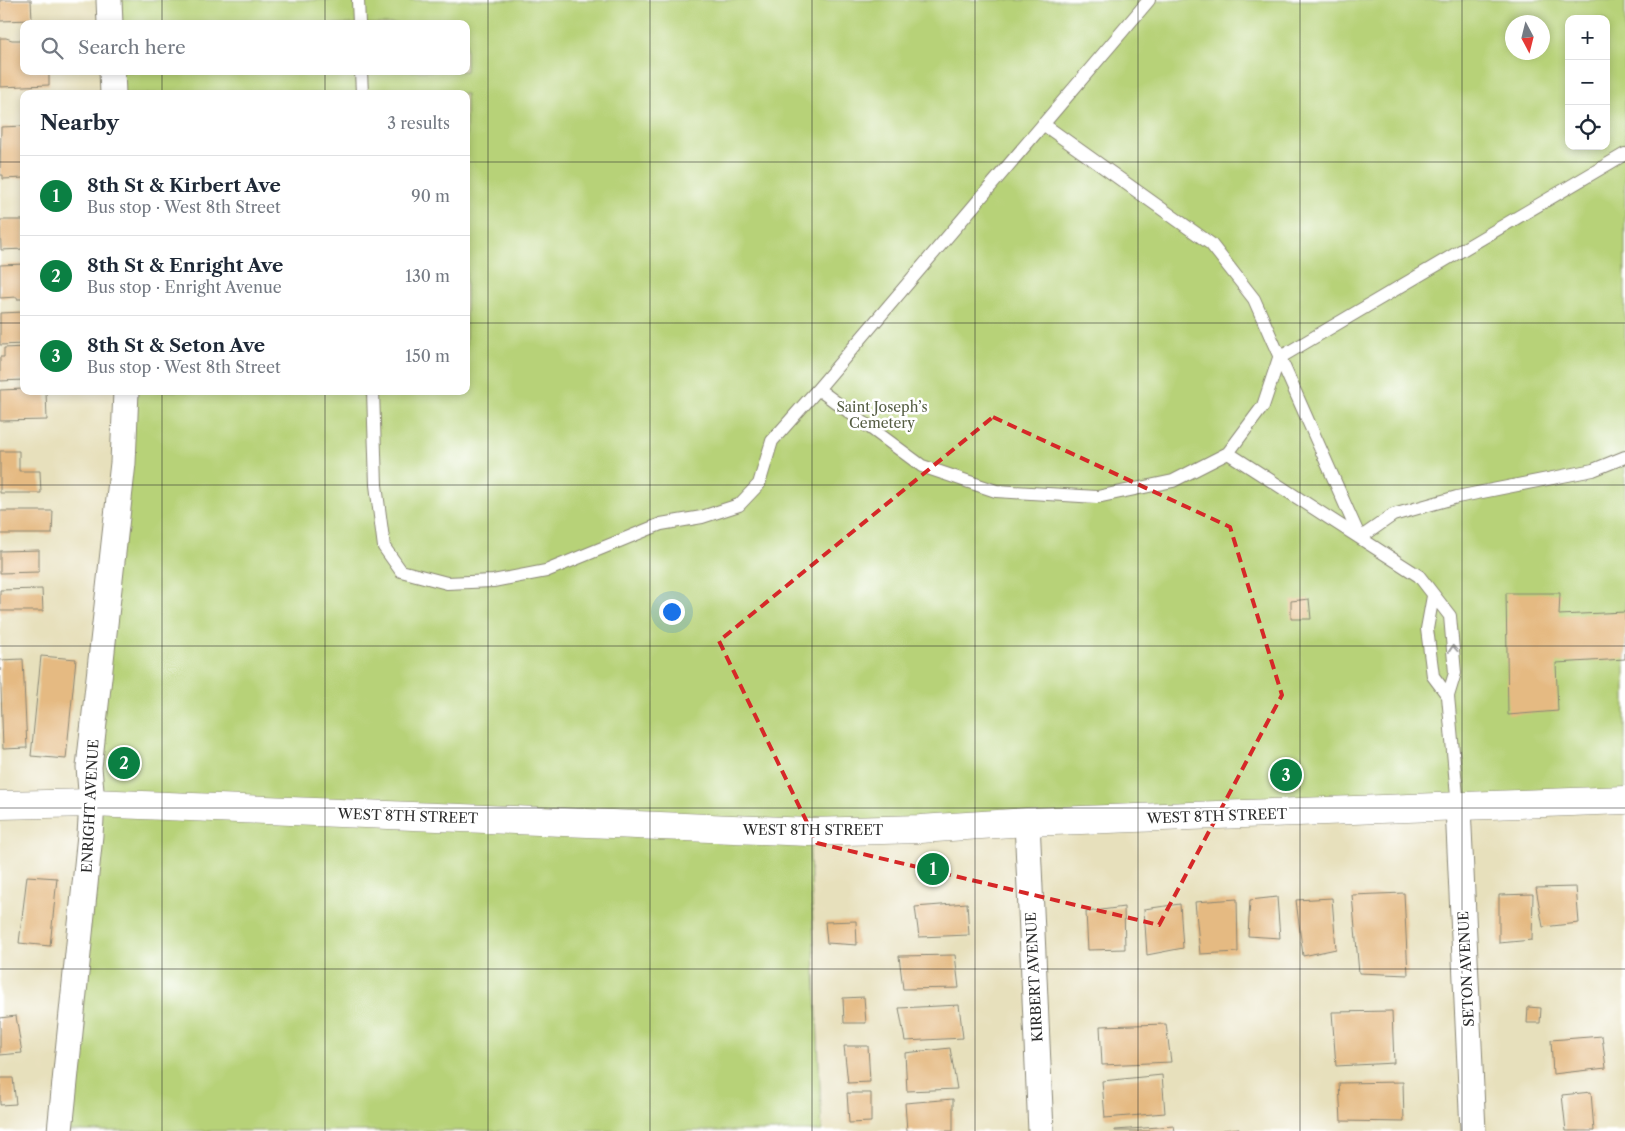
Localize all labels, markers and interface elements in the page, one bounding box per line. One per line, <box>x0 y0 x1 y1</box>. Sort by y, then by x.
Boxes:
north arrow <box>1505 15 1550 60</box>
map controls <box>1565 15 1610 150</box>
button: + <box>1565 15 1610 60</box>
search box <box>20 20 470 75</box>
icon: search <box>38 34 66 62</box>
text: Search here <box>78 36 186 59</box>
button: − <box>1565 60 1610 105</box>
button: locate <box>1565 105 1610 150</box>
text: Nearby <box>40 110 119 135</box>
text: 3 results <box>387 113 450 133</box>
text: 8th St & Kirbert Ave <box>87 174 281 197</box>
text: 1 <box>52 186 60 206</box>
text: 90 m <box>411 186 450 206</box>
text: Bus stop · West 8th Street <box>87 197 281 217</box>
text: 8th St & Enright Ave <box>87 254 283 277</box>
text: 2 <box>51 266 61 286</box>
text: 130 m <box>405 266 450 286</box>
text: Bus stop · Enright Avenue <box>87 277 282 297</box>
text: 8th St & Seton Ave <box>87 334 265 357</box>
text: 3 <box>51 346 61 366</box>
text: 150 m <box>405 346 450 366</box>
text: Bus stop · West 8th Street <box>87 357 281 377</box>
park label: Saint Joseph’s Cemetery <box>836 398 928 432</box>
your location <box>659 599 685 625</box>
one-way arrow <box>1448 645 1459 653</box>
street label: ENRIGHT AVENUE <box>78 739 102 873</box>
pin: 2 <box>108 744 140 782</box>
pin: 3 <box>1270 756 1302 794</box>
street label: WEST 8TH STREET <box>336 805 479 827</box>
street label: WEST 8TH STREET <box>1145 805 1288 827</box>
street label: WEST 8TH STREET <box>742 821 884 839</box>
pin: 1 <box>917 850 949 888</box>
street label: SETON AVENUE <box>1454 911 1478 1027</box>
street label: KIRBERT AVENUE <box>1022 912 1046 1042</box>

